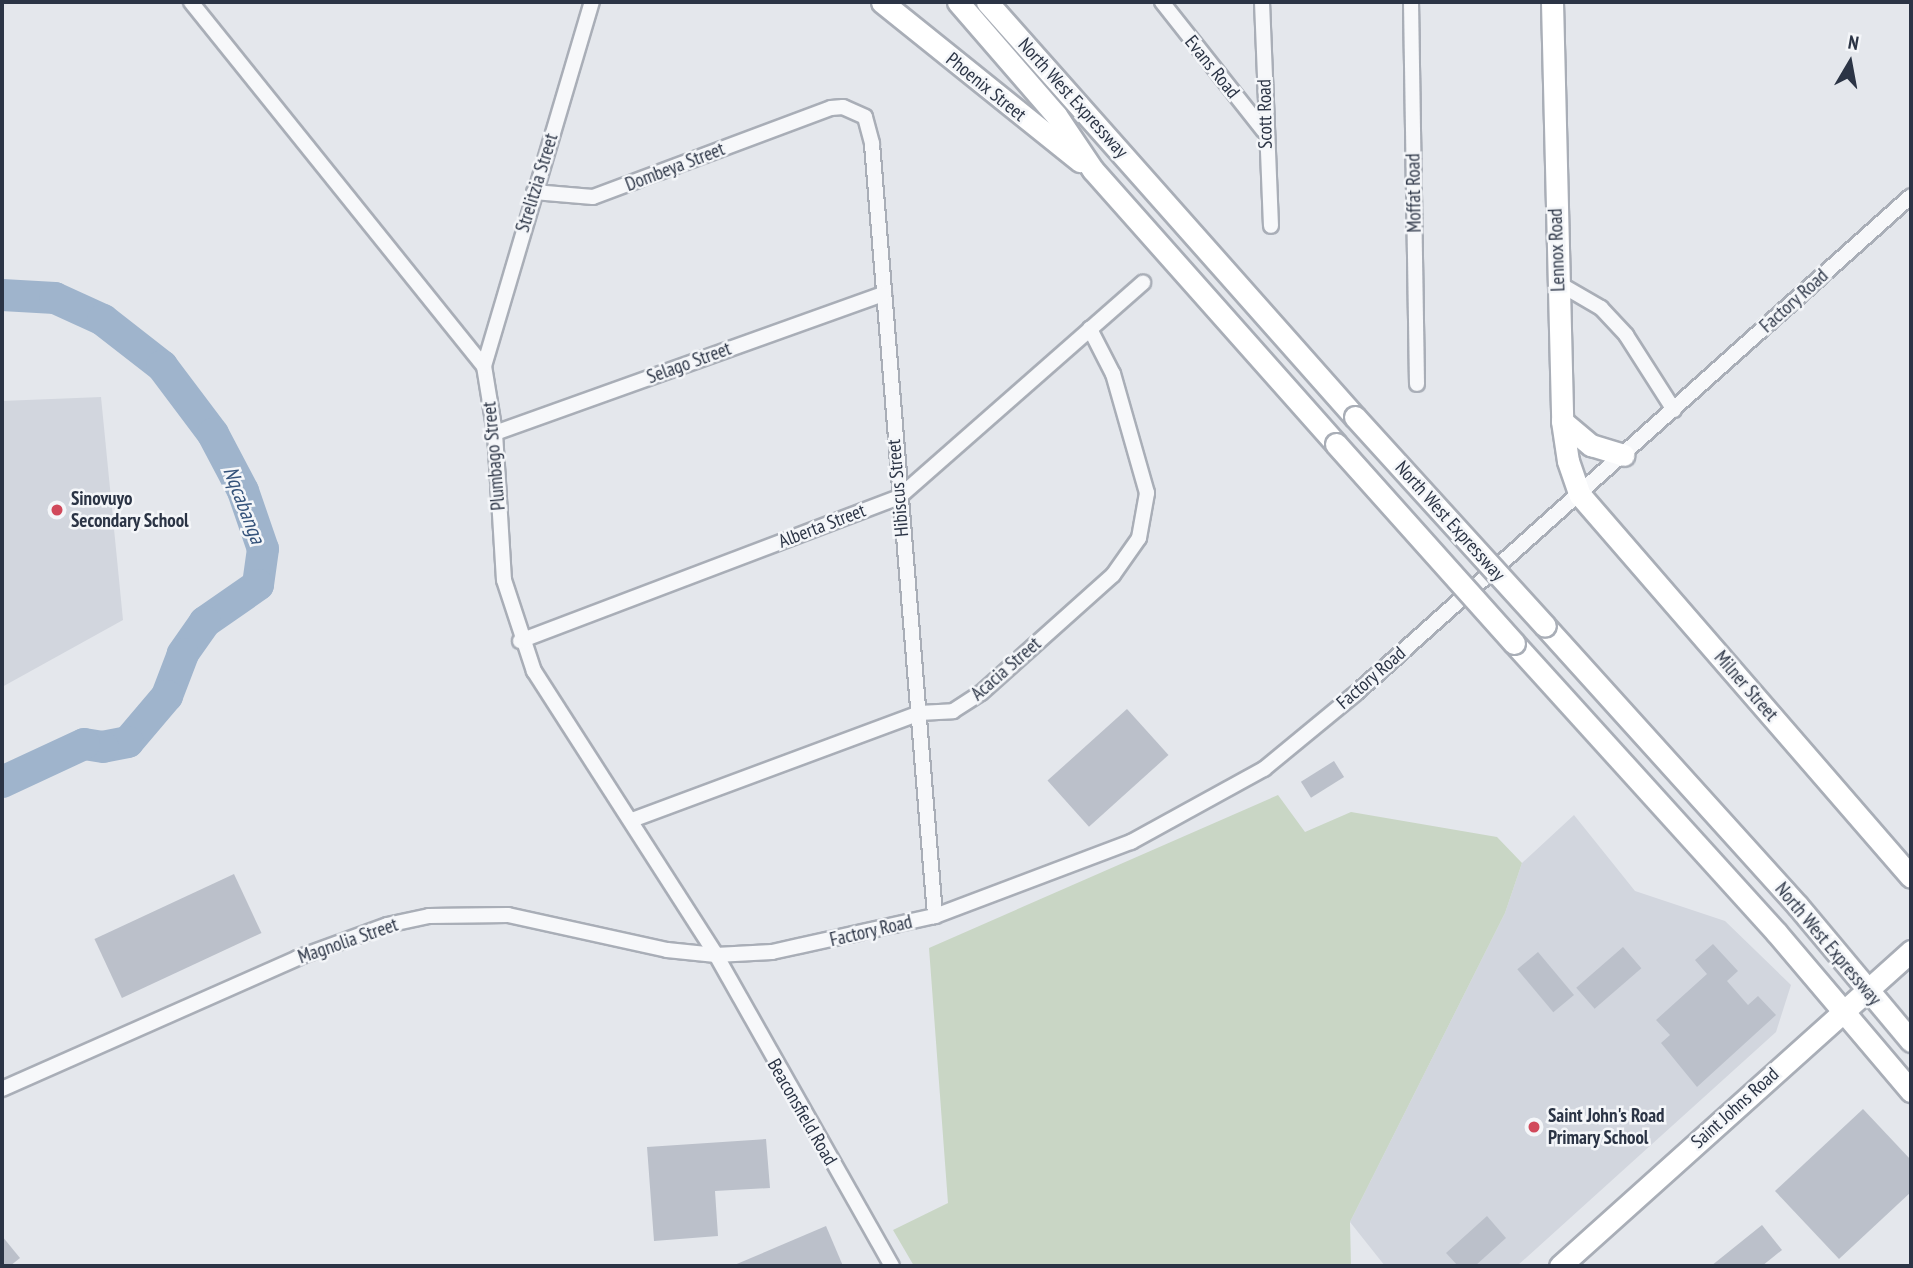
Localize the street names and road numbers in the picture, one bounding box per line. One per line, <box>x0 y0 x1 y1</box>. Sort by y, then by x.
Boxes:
street label: Evans Road <box>1180 31 1244 103</box>
street label: North West Expressway <box>1013 33 1133 163</box>
street label: Phoenix Street <box>941 48 1031 126</box>
street label: Scott Road <box>1253 79 1277 149</box>
street label: Strelitzia Street <box>511 131 563 235</box>
street label: Dombeya Street <box>622 138 728 196</box>
street label: Moffat Road <box>1402 153 1426 233</box>
street label: Lennox Road <box>1544 208 1570 292</box>
street label: Factory Road <box>1755 264 1833 338</box>
street label: Selago Street <box>644 337 734 389</box>
street label: Plumbago Street <box>478 401 510 511</box>
street label: Hibiscus Street <box>882 438 914 538</box>
street label: North West Expressway <box>1390 456 1510 586</box>
street label: Alberta Street <box>775 499 869 553</box>
street label: Acacia Street <box>966 633 1046 705</box>
street label: Factory Road <box>1332 642 1410 714</box>
street label: Milner Street <box>1709 646 1783 726</box>
street label: North West Expressway <box>1770 878 1886 1010</box>
street label: Factory Road <box>827 910 915 952</box>
street label: Magnolia Street <box>295 913 401 969</box>
street label: Beaconsfield Road <box>762 1055 842 1169</box>
street label: Saint Johns Road <box>1687 1063 1783 1153</box>

